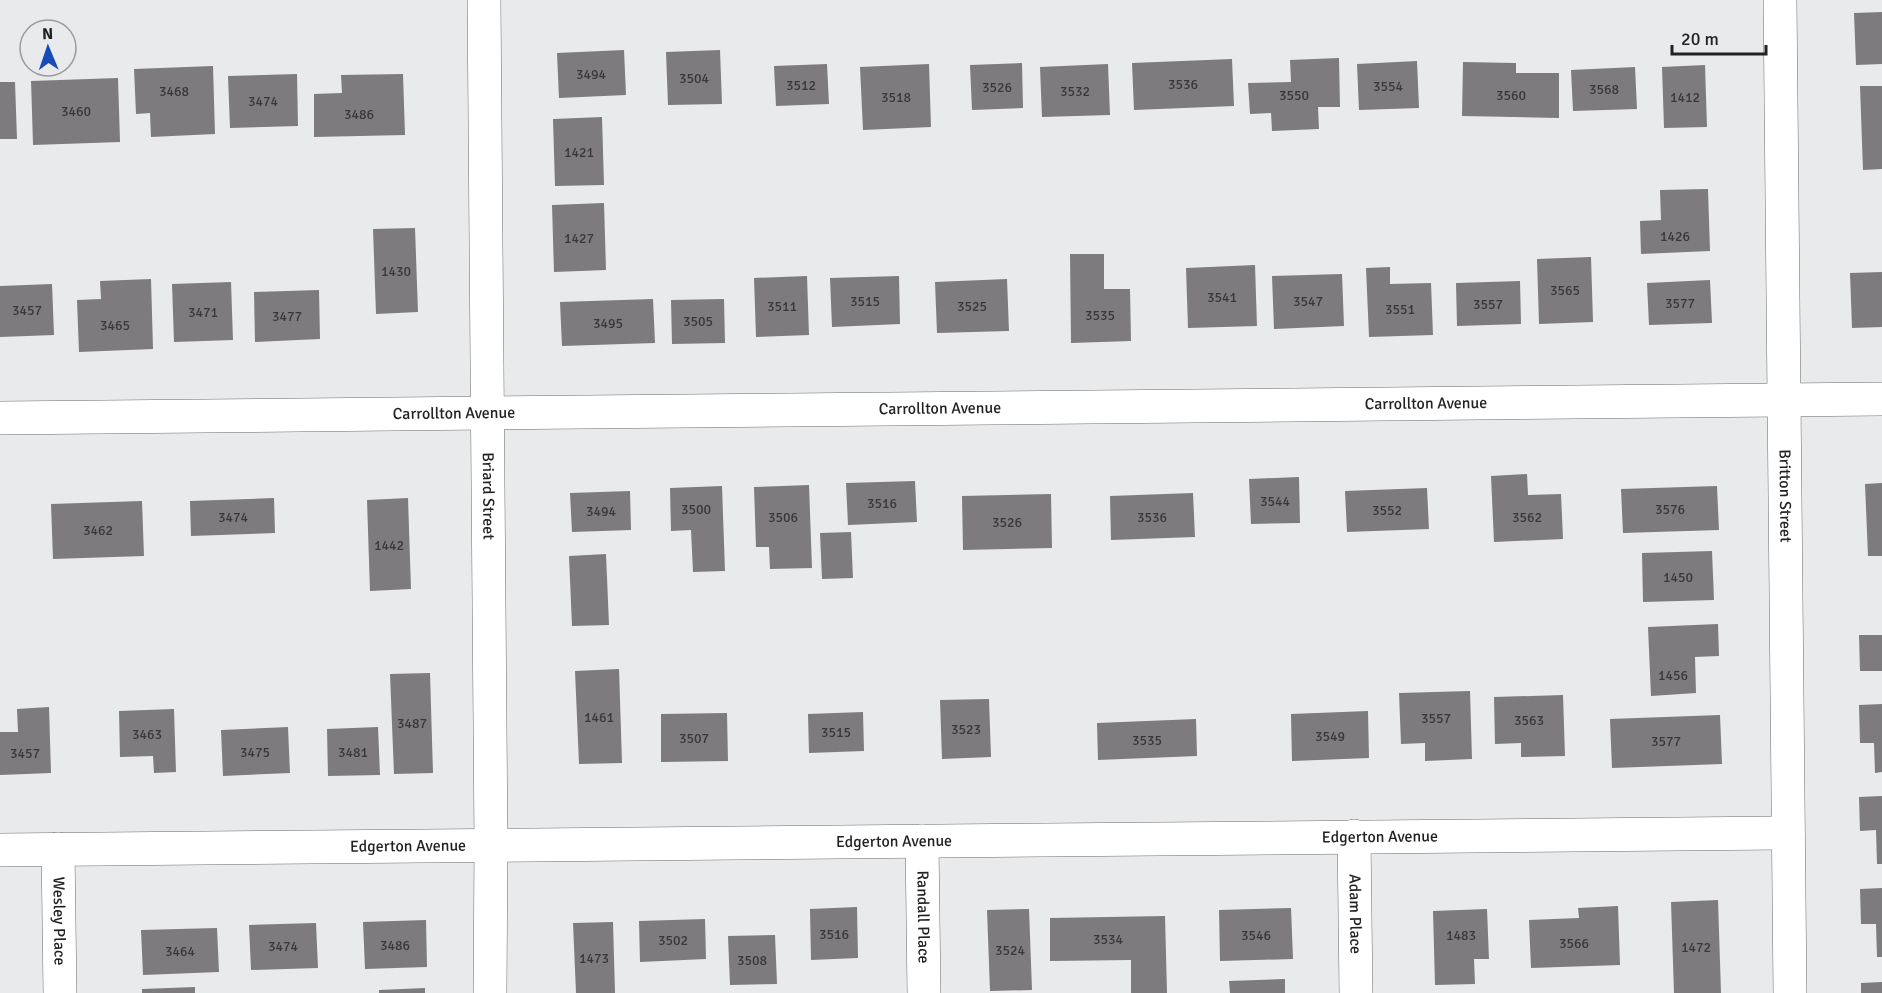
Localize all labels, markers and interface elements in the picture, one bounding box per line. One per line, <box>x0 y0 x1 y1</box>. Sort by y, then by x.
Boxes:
north arrow <box>18 18 78 78</box>
scale bar <box>1672 18 1766 56</box>
text: N <box>42 24 53 44</box>
text: 20 m <box>1681 28 1719 50</box>
house number: 3494 <box>576 66 607 83</box>
house number: 3504 <box>679 70 710 87</box>
house number: 3536 <box>1168 76 1198 93</box>
house number: 3512 <box>786 77 816 94</box>
house number: 3554 <box>1373 78 1404 95</box>
house number: 3526 <box>982 79 1012 96</box>
house number: 3568 <box>1589 81 1619 98</box>
house number: 3468 <box>159 83 189 100</box>
house number: 3532 <box>1060 83 1090 100</box>
house number: 3550 <box>1279 87 1309 104</box>
house number: 3560 <box>1496 87 1526 104</box>
house number: 3518 <box>881 89 911 106</box>
house number: 1412 <box>1670 89 1700 106</box>
house number: 3474 <box>248 93 279 110</box>
house number: 3460 <box>61 103 91 120</box>
house number: 3486 <box>344 106 374 123</box>
house number: 1421 <box>564 144 594 161</box>
house number: 1426 <box>1660 228 1690 245</box>
house number: 1427 <box>564 230 594 247</box>
house number: 1430 <box>381 263 411 280</box>
house number: 3565 <box>1550 282 1580 299</box>
house number: 3541 <box>1207 289 1237 306</box>
house number: 3515 <box>850 293 880 310</box>
house number: 3547 <box>1293 293 1323 310</box>
house number: 3577 <box>1665 295 1695 312</box>
house number: 3557 <box>1473 296 1503 313</box>
house number: 3511 <box>767 298 797 315</box>
house number: 3525 <box>957 298 987 315</box>
house number: 3551 <box>1385 301 1415 318</box>
house number: 3457 <box>12 302 42 319</box>
house number: 3471 <box>188 304 218 321</box>
house number: 3535 <box>1085 307 1115 324</box>
house number: 3477 <box>272 308 302 325</box>
house number: 3505 <box>683 313 713 330</box>
house number: 3495 <box>593 315 623 332</box>
house number: 3465 <box>100 317 130 334</box>
street label: Carrollton Avenue <box>1365 393 1487 414</box>
street label: Carrollton Avenue <box>879 398 1001 419</box>
street label: Carrollton Avenue <box>393 403 515 424</box>
street label: Britton Street <box>1775 449 1795 543</box>
street label: Briard Street <box>478 452 498 540</box>
house number: 3544 <box>1260 493 1291 510</box>
house number: 3516 <box>867 495 897 512</box>
house number: 3500 <box>681 501 711 518</box>
house number: 3576 <box>1655 501 1685 518</box>
house number: 3552 <box>1372 502 1402 519</box>
house number: 3494 <box>586 503 617 520</box>
house number: 3474 <box>218 509 249 526</box>
house number: 3506 <box>768 509 798 526</box>
house number: 3536 <box>1137 509 1167 526</box>
house number: 3562 <box>1512 509 1542 526</box>
house number: 3526 <box>992 514 1022 531</box>
house number: 3462 <box>83 522 113 539</box>
house number: 1442 <box>374 537 404 554</box>
house number: 1450 <box>1663 569 1693 586</box>
house number: 1456 <box>1658 667 1688 684</box>
house number: 1461 <box>584 709 614 726</box>
house number: 3557 <box>1421 710 1451 727</box>
house number: 3563 <box>1514 712 1544 729</box>
house number: 3487 <box>397 715 427 732</box>
house number: 3523 <box>951 721 981 738</box>
house number: 3515 <box>821 724 851 741</box>
house number: 3463 <box>132 726 162 743</box>
house number: 3549 <box>1315 728 1345 745</box>
house number: 3507 <box>679 730 709 747</box>
house number: 3535 <box>1132 732 1162 749</box>
house number: 3577 <box>1651 733 1681 750</box>
house number: 3475 <box>240 744 270 761</box>
house number: 3481 <box>338 744 368 761</box>
house number: 3457 <box>10 745 40 762</box>
street label: Edgerton Avenue <box>1322 826 1438 847</box>
street label: Edgerton Avenue <box>836 831 952 852</box>
street label: Edgerton Avenue <box>350 836 466 857</box>
street label: Randall Place <box>912 870 934 964</box>
street label: Adam Place <box>1344 874 1366 954</box>
street label: Wesley Place <box>48 876 70 965</box>
house number: 3516 <box>819 926 849 943</box>
house number: 3546 <box>1241 927 1271 944</box>
house number: 1483 <box>1446 927 1476 944</box>
house number: 3534 <box>1093 931 1124 948</box>
house number: 3502 <box>658 932 688 949</box>
house number: 3566 <box>1559 935 1589 952</box>
house number: 3486 <box>380 937 410 954</box>
house number: 3474 <box>268 938 299 955</box>
house number: 1472 <box>1681 939 1711 956</box>
house number: 3524 <box>995 942 1026 959</box>
house number: 3464 <box>165 943 196 960</box>
house number: 1473 <box>579 950 609 967</box>
house number: 3508 <box>737 952 767 969</box>

